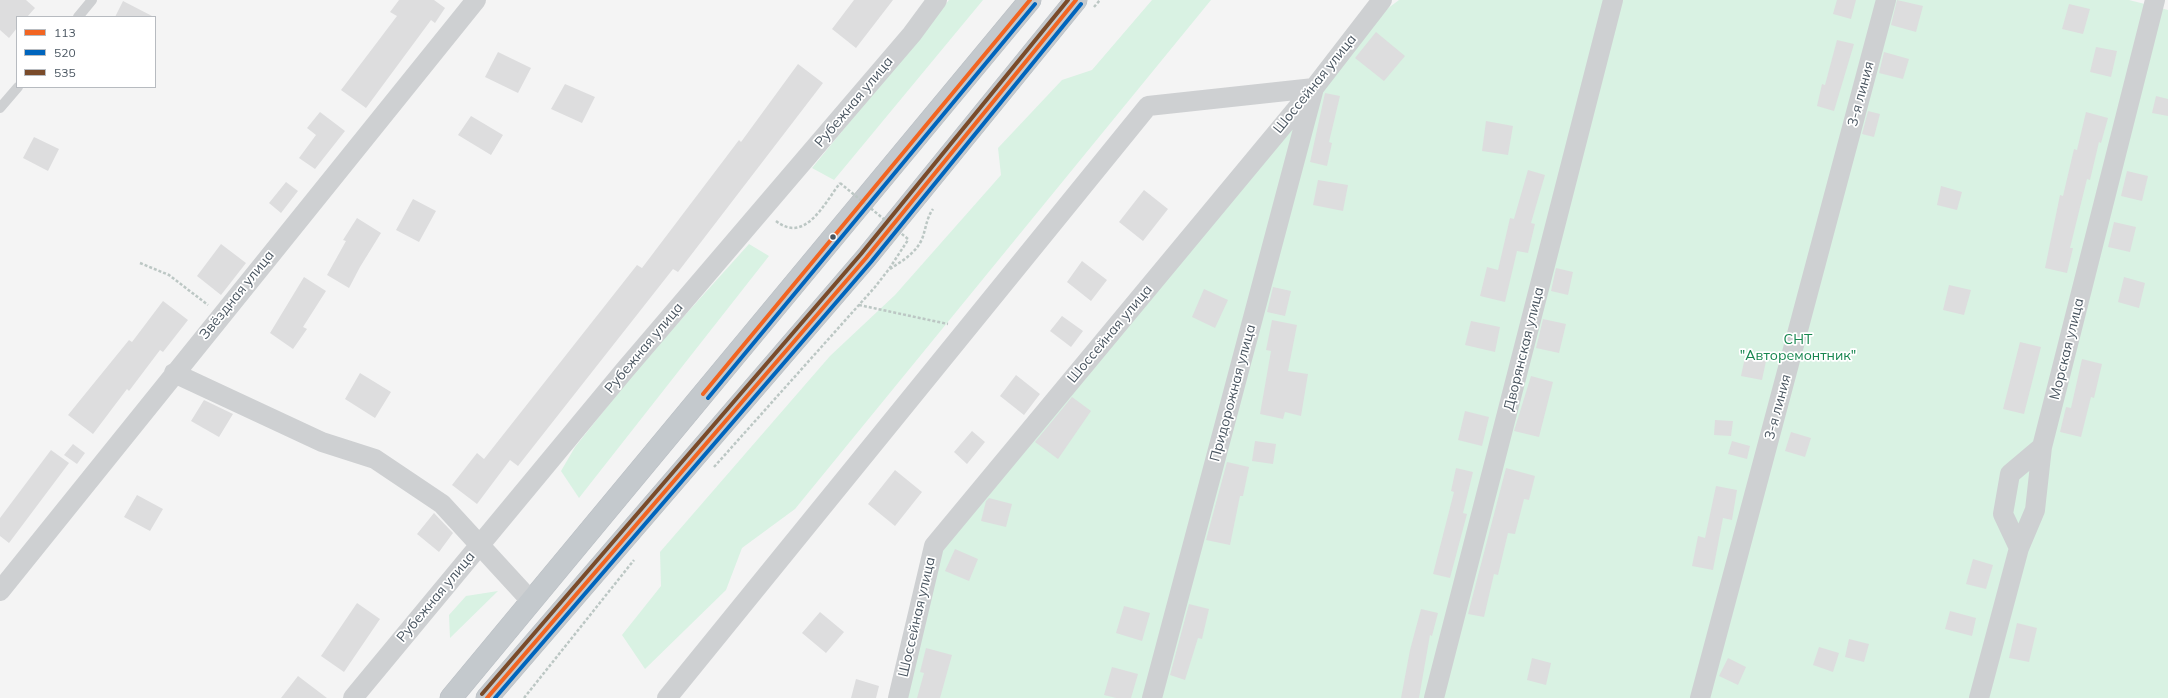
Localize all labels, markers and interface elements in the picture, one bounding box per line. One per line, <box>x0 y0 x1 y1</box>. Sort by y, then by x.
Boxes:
legend <box>16 16 156 88</box>
text: 113 <box>54 25 76 40</box>
street label: Шоссейная улица <box>1270 31 1360 137</box>
text: 520 <box>54 45 76 60</box>
street label: Рубежная улица <box>811 53 897 151</box>
street label: 3-я линия <box>1844 60 1878 128</box>
text: 535 <box>54 65 76 80</box>
unlabelled marker <box>828 232 838 242</box>
street label: Звёздная улица <box>196 247 278 343</box>
street label: Шоссейная улица <box>1064 282 1156 386</box>
street label: Дворянская улица <box>1500 285 1548 413</box>
street label: Морская улица <box>2046 297 2088 401</box>
street label: Рубежная улица <box>601 299 687 397</box>
street label: Придорожная улица <box>1207 323 1259 463</box>
park label: СНТ "Авторемонтник" <box>1740 332 1856 364</box>
street label: 3-я линия <box>1761 373 1795 441</box>
street label: Рубежная улица <box>393 548 479 646</box>
street label: Шоссейная улица <box>895 555 939 679</box>

